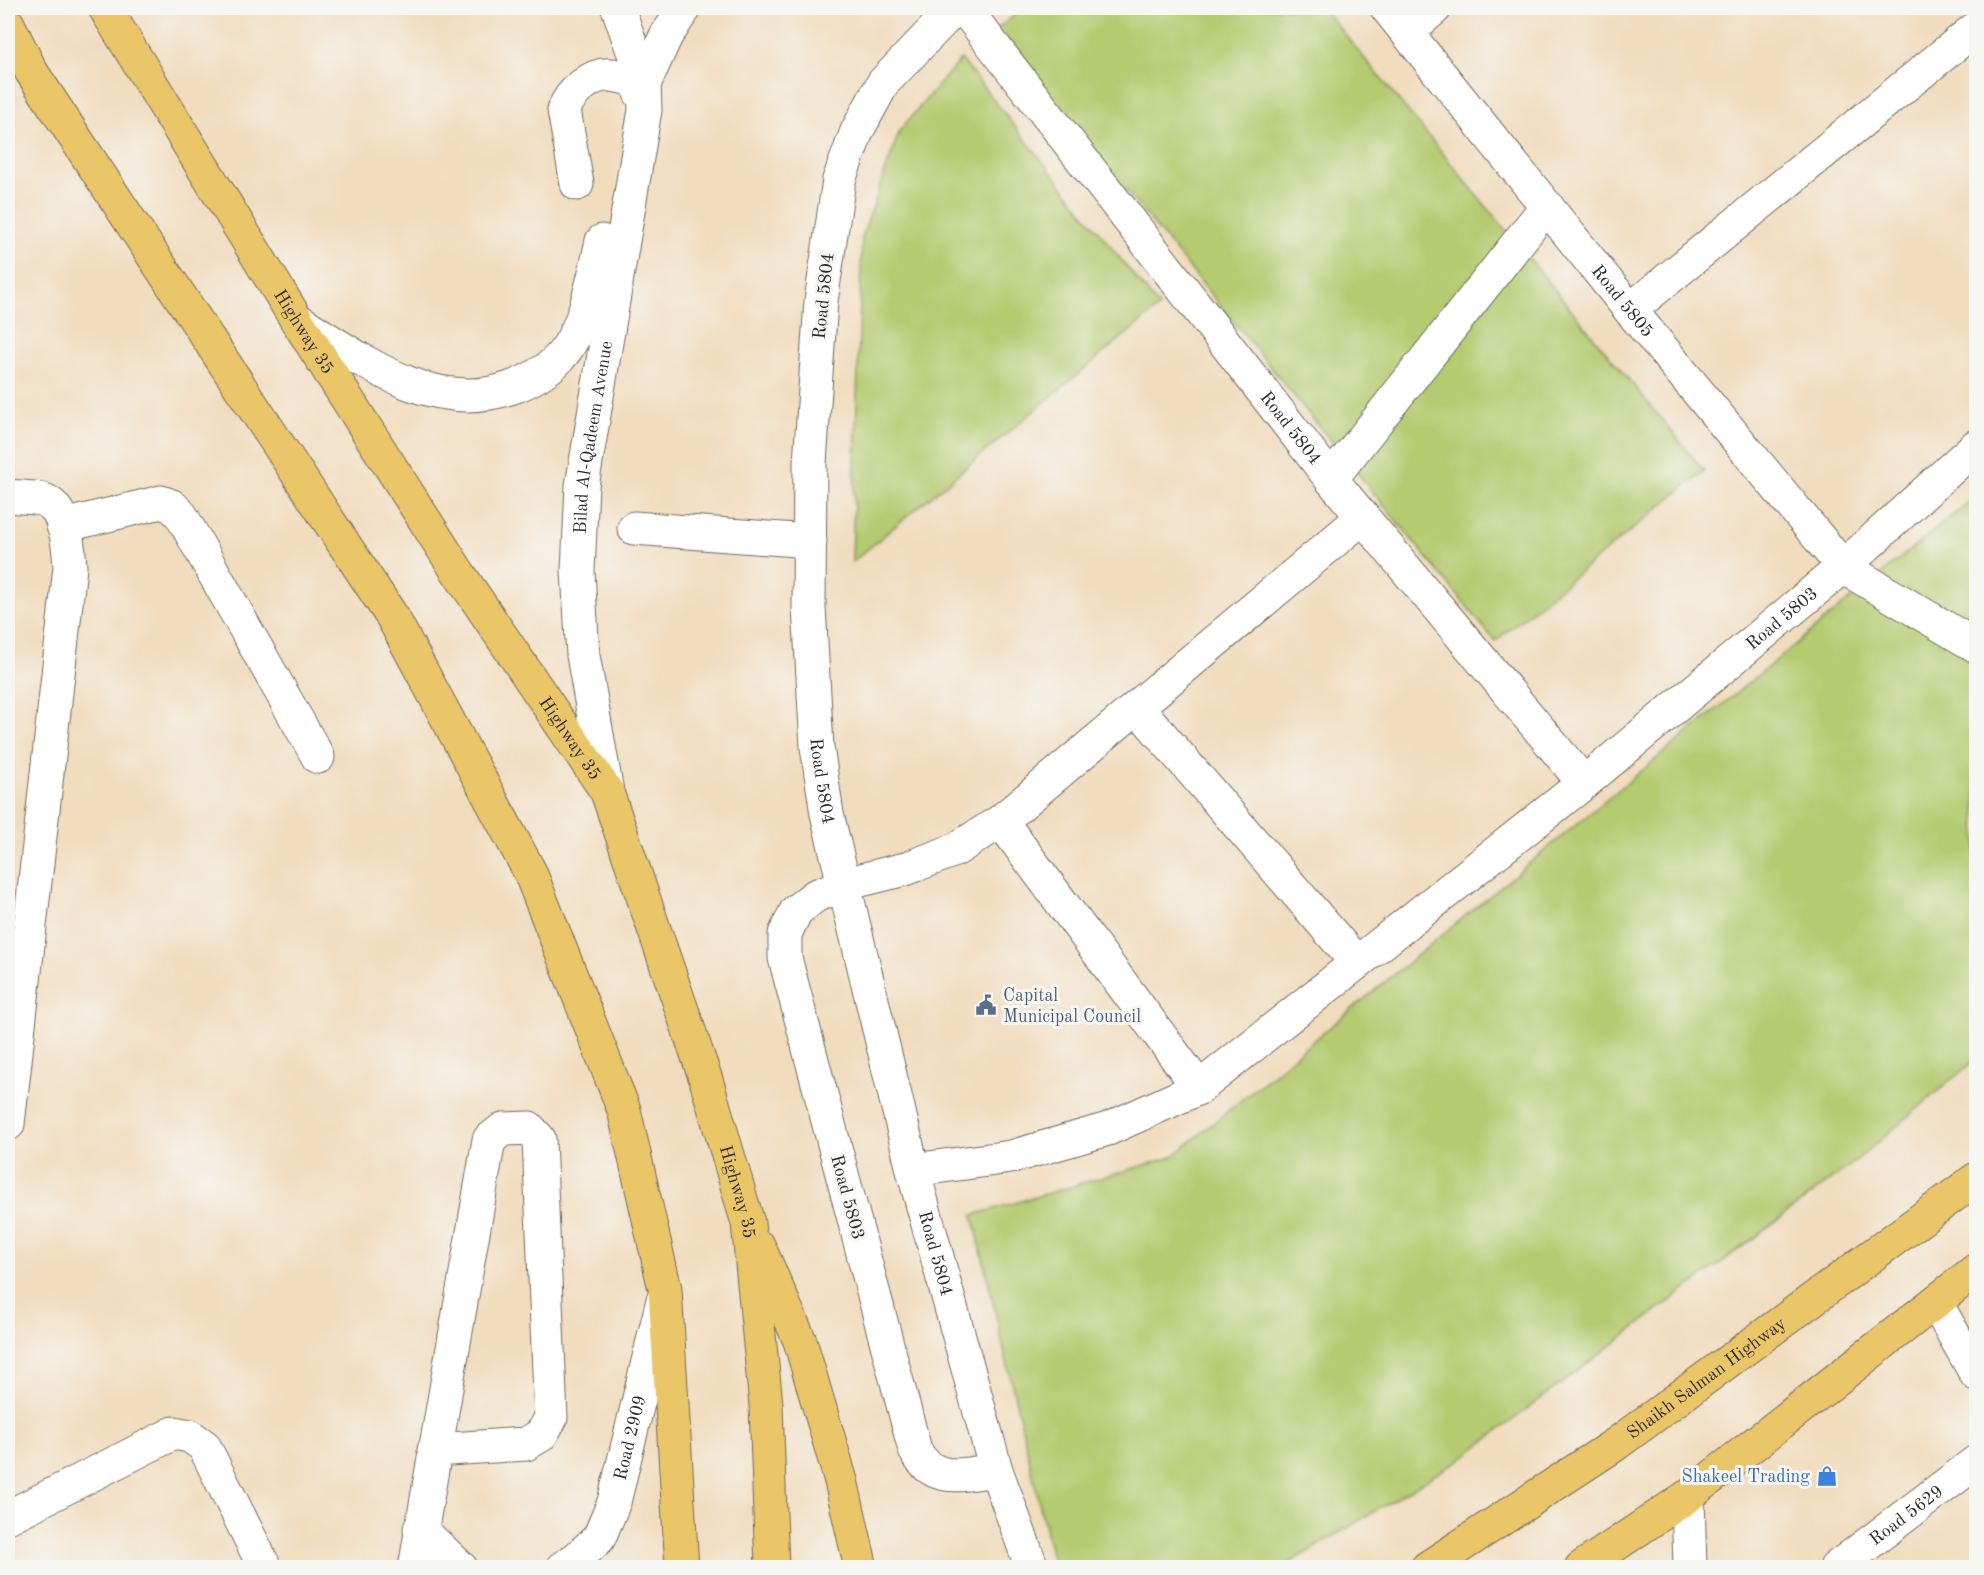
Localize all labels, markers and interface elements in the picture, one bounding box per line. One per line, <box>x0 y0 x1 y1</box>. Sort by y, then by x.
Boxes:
street label: Road 5804 <box>811 252 837 340</box>
street label: Road 5805 <box>1588 262 1656 341</box>
street label: Highway 35 <box>270 287 337 378</box>
street label: Bilad Al-Qadeem Avenue <box>572 340 616 534</box>
street label: Road 5804 <box>1256 388 1324 468</box>
street label: Road 5803 <box>1743 584 1821 654</box>
street label: Highway 35 <box>535 694 604 783</box>
street label: Road 5804 <box>806 737 837 826</box>
place label: Capital Municipal Council <box>1003 987 1141 1026</box>
public building icon: Capital Municipal Council <box>974 993 998 1017</box>
street label: Highway 35 <box>716 1143 757 1239</box>
street label: Road 5803 <box>827 1153 867 1242</box>
street label: Road 5804 <box>915 1209 955 1298</box>
street label: Shaikh Salman Highway <box>1624 1314 1790 1443</box>
street label: Road 2909 <box>612 1393 650 1482</box>
shop icon: Shakeel Trading <box>1815 1464 1839 1488</box>
place label: Shakeel Trading <box>1682 1468 1810 1486</box>
street label: Road 5629 <box>1867 1482 1947 1549</box>

